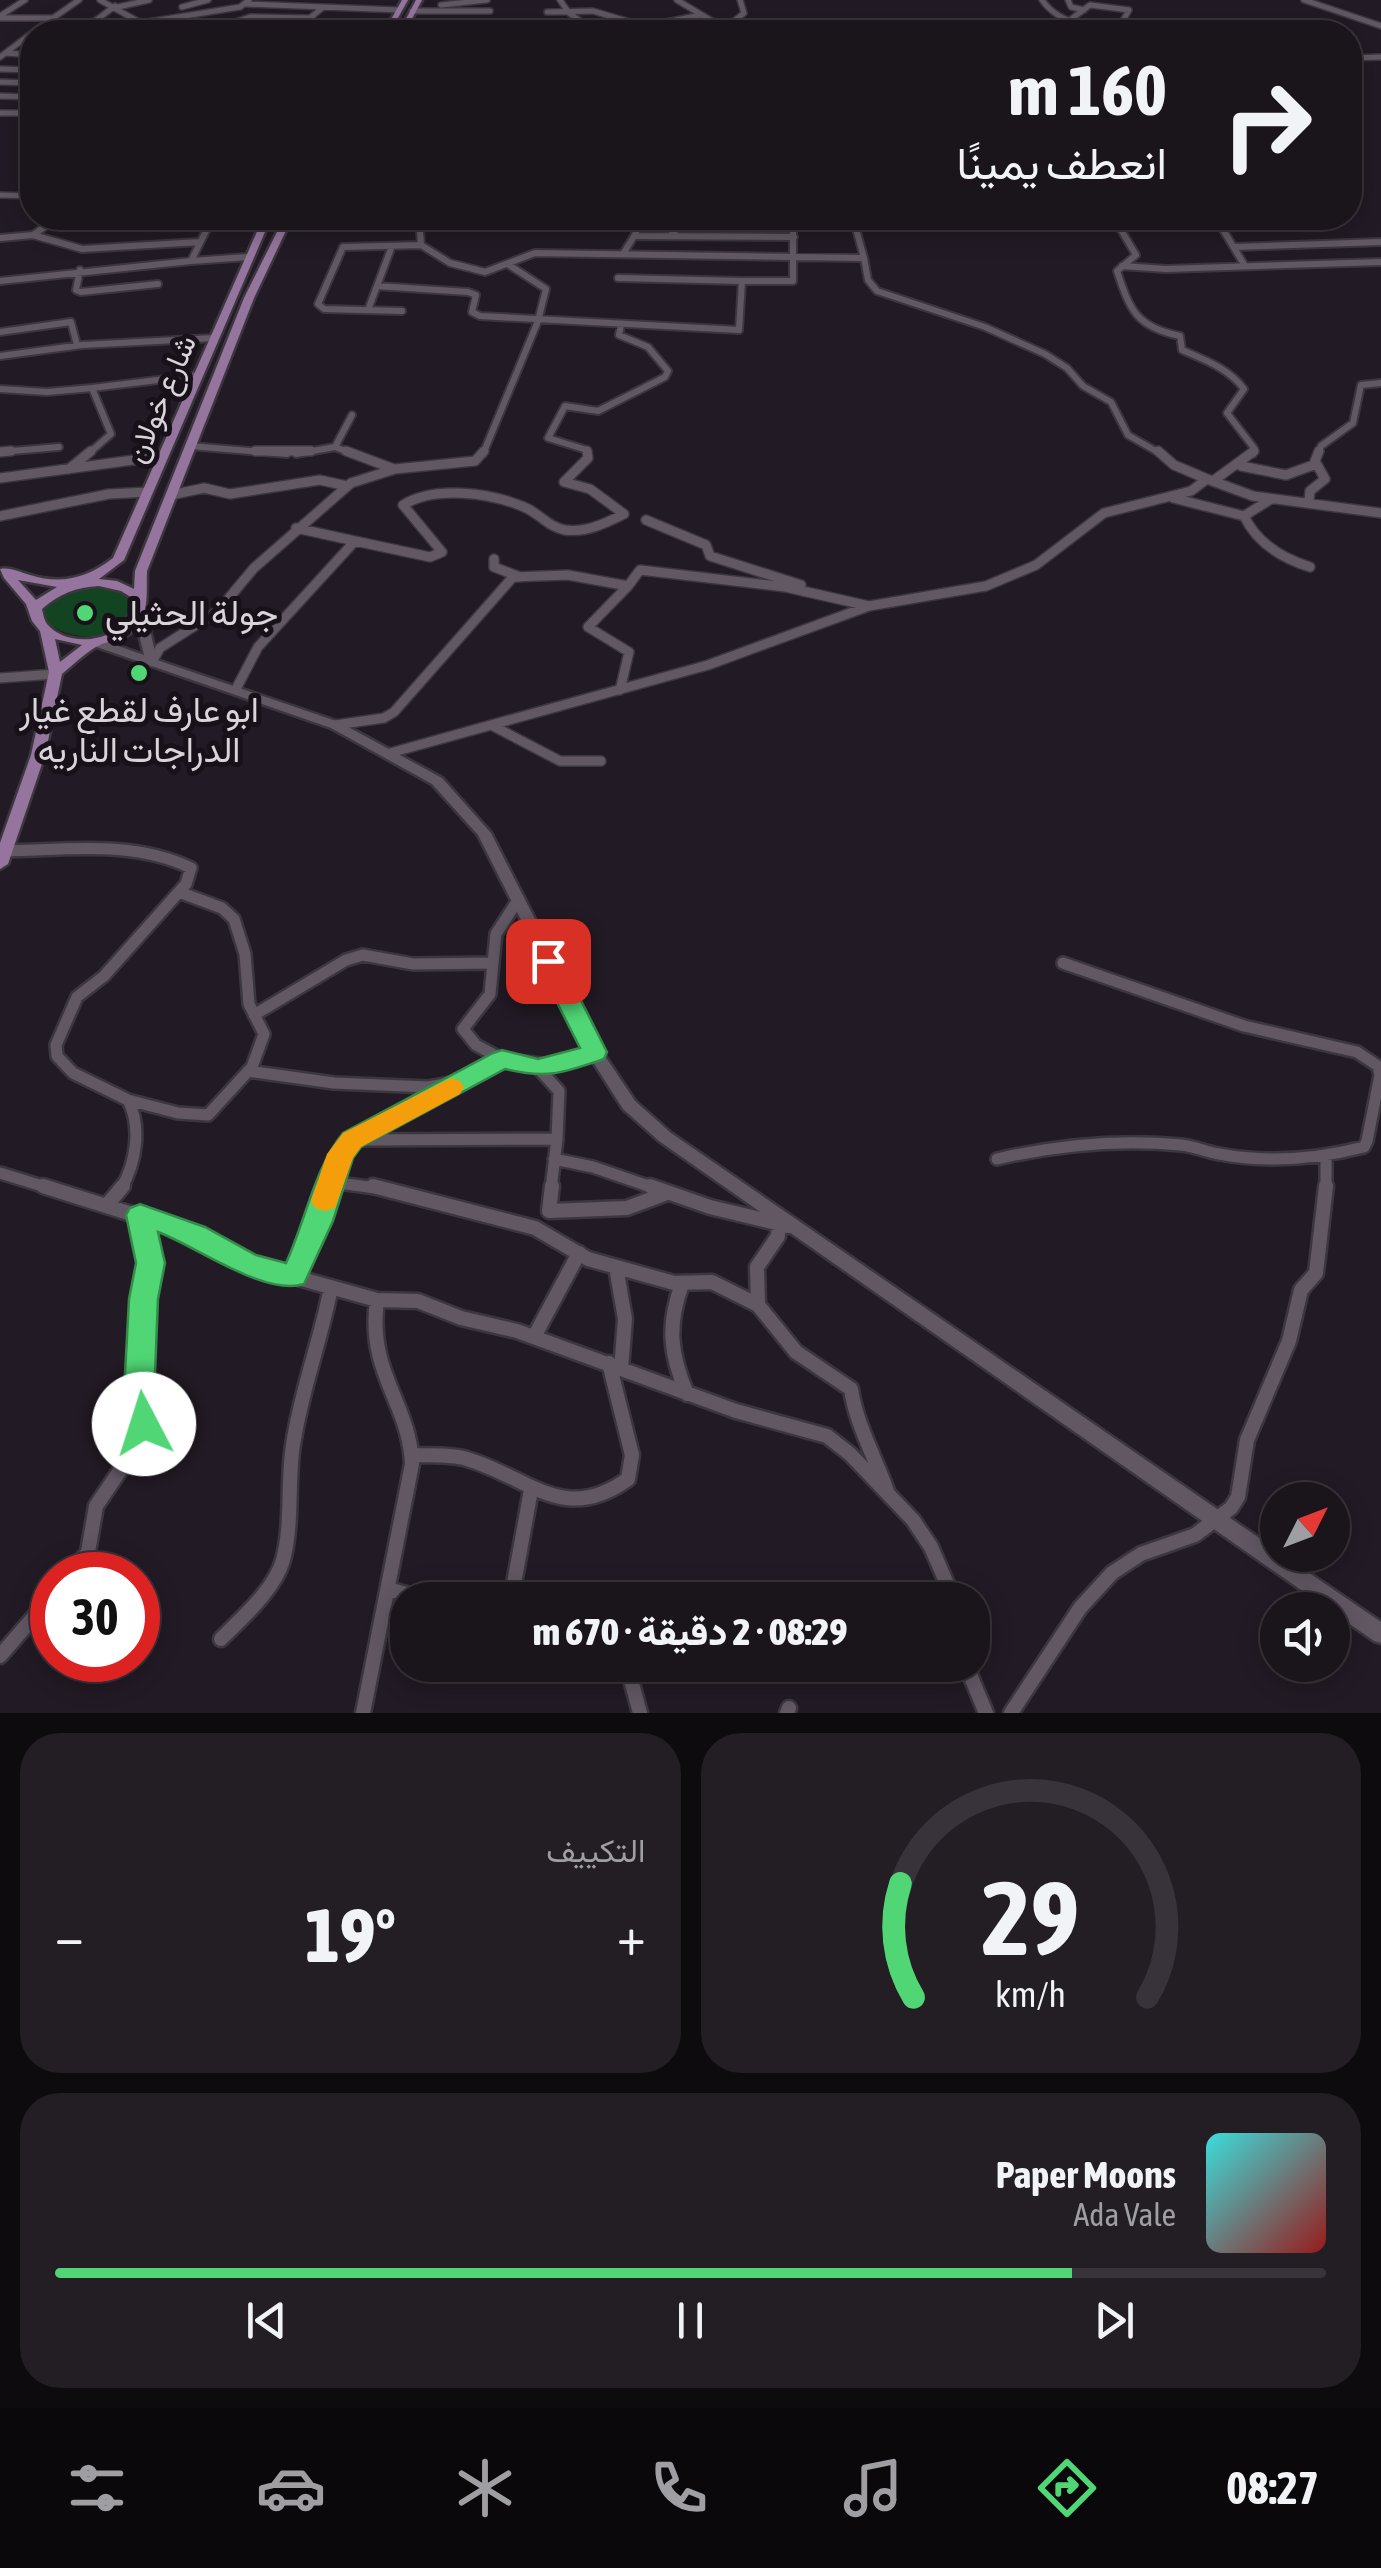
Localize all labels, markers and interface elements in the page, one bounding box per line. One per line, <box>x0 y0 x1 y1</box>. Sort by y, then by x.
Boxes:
text: 160 m <box>1008 50 1167 130</box>
icon: right <box>1202 60 1332 190</box>
text: انعطف يمينًا <box>957 137 1167 189</box>
street label: شارع خولان <box>118 330 206 469</box>
place label: جولة الحثيلي <box>105 592 278 642</box>
marker: جولة الحثيلي <box>74 602 96 624</box>
marker: ابو عارف لقطع غيار الدراجات الناريه <box>128 662 150 684</box>
place label: ابو عارف لقطع غيار الدراجات الناريه <box>18 689 259 772</box>
pin <box>506 919 591 1004</box>
icon: arrive <box>521 934 576 989</box>
position arrow <box>92 1372 196 1476</box>
north arrow <box>1260 1482 1350 1572</box>
map controls <box>1260 1482 1350 1682</box>
speed limit sign: 30 <box>30 1552 160 1682</box>
button: sound <box>1260 1592 1350 1682</box>
text: 08:29 · 2 دقيقة · 670 m <box>533 1610 847 1653</box>
text: التكييف <box>546 1832 646 1869</box>
text: 29 <box>982 1858 1080 1977</box>
text: 19° <box>305 1892 396 1978</box>
text: − <box>55 1904 84 1967</box>
text: + <box>617 1904 645 1967</box>
text: km/h <box>995 1974 1066 2015</box>
text: Paper Moons <box>996 2153 1176 2196</box>
text: Ada Vale <box>1074 2196 1176 2233</box>
icon: previous <box>239 2293 294 2348</box>
icon: pause <box>663 2293 718 2348</box>
icon: next <box>1087 2293 1142 2348</box>
icon: filters <box>62 2453 132 2523</box>
icon: car <box>256 2453 326 2523</box>
icon: climate <box>450 2453 520 2523</box>
icon: phone <box>644 2453 714 2523</box>
icon: music <box>838 2453 908 2523</box>
icon: directions <box>1032 2453 1102 2523</box>
text: 08:27 <box>1226 2462 1319 2514</box>

